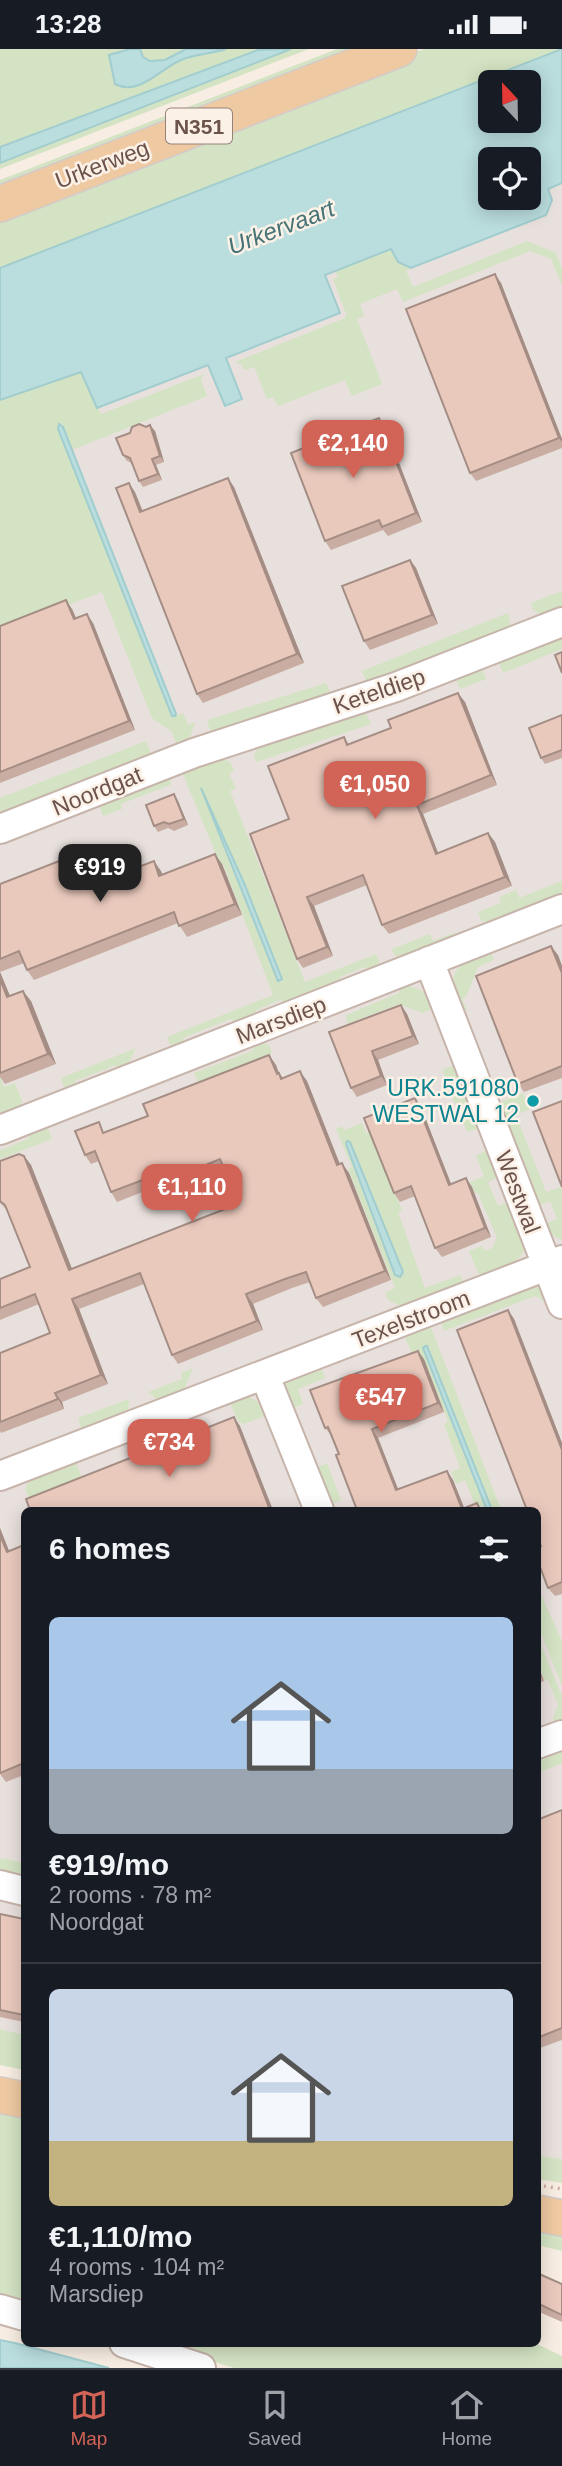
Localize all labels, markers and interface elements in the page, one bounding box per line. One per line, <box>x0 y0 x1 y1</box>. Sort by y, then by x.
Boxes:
text: 13:28 <box>35 9 102 39</box>
north arrow <box>478 70 541 133</box>
map controls <box>478 70 541 210</box>
road number: N351 <box>166 109 232 143</box>
street label: Urkerweg <box>51 134 153 194</box>
button: locate <box>478 147 541 210</box>
water label: Urkervaart <box>224 194 339 260</box>
pin: €2,140 <box>296 421 410 480</box>
text: €2,140 <box>318 430 388 456</box>
street label: Keteldiep <box>329 663 429 719</box>
street label: Noordgat <box>48 761 146 821</box>
pin: €1,050 <box>318 761 432 821</box>
text: €1,050 <box>340 771 410 797</box>
pin: €919 <box>59 845 141 904</box>
text: €919 <box>74 854 126 880</box>
street label: Marsdiep <box>232 991 330 1049</box>
place label: URK.591080 WESTWAL 12 <box>372 1075 519 1127</box>
marker: URK.591080 WESTWAL 12 <box>525 1093 541 1109</box>
street label: Westwal <box>490 1147 546 1237</box>
pin: €1,110 <box>135 1165 249 1224</box>
text: €1,110 <box>157 1174 227 1200</box>
street label: Texelstroom <box>348 1285 474 1353</box>
pin: €547 <box>340 1375 422 1434</box>
text: €547 <box>355 1384 407 1410</box>
pin: €734 <box>128 1419 210 1479</box>
text: €734 <box>143 1429 195 1455</box>
icon: filters <box>475 1530 513 1568</box>
text: 6 homes <box>49 1532 171 1565</box>
icon: home <box>218 1663 344 1789</box>
text: €919/mo <box>49 1848 169 1881</box>
text: 2 rooms · 78 m² <box>49 1882 211 1908</box>
text: Noordgat <box>49 1909 144 1935</box>
icon: home <box>218 2035 344 2161</box>
text: €1,110/mo <box>49 2220 192 2253</box>
text: 4 rooms · 104 m² <box>49 2254 224 2280</box>
text: Marsdiep <box>49 2281 144 2307</box>
tab: Map <box>70 2386 108 2450</box>
tab: Saved <box>248 2386 302 2450</box>
tab: Home <box>441 2386 492 2450</box>

